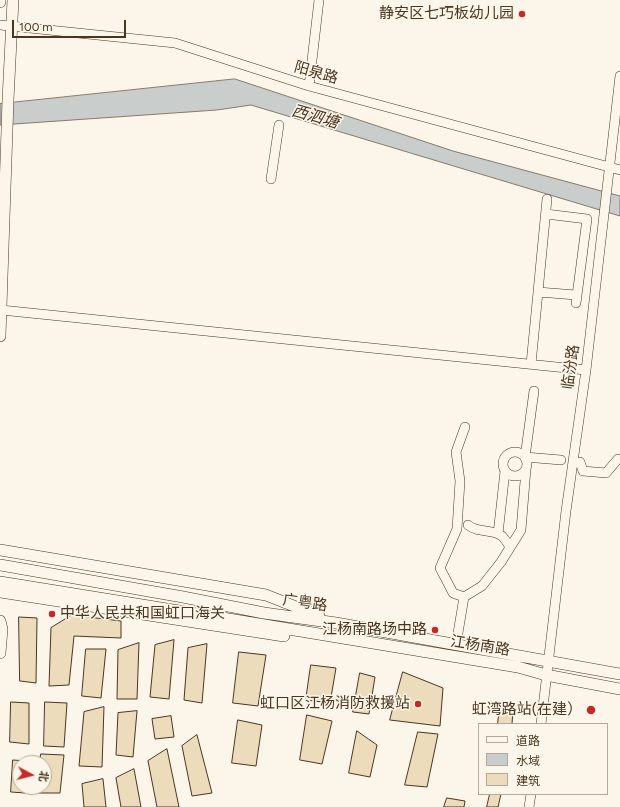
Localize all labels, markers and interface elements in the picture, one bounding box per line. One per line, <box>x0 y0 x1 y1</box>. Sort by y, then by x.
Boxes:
place label: 静安区七巧板幼儿园 <box>379 5 514 23</box>
marker: 静安区七巧板幼儿园 <box>517 9 527 19</box>
scale bar <box>14 12 128 38</box>
text: 100 m <box>19 20 53 34</box>
street label: 阳泉路 <box>292 58 340 88</box>
water label: 西泗塘 <box>289 101 341 133</box>
street label: 临汾路 <box>559 343 583 391</box>
street label: 广粤路 <box>281 591 329 615</box>
place label: 中华人民共和国虹口海关 <box>60 605 225 623</box>
marker: 中华人民共和国虹口海关 <box>47 609 57 619</box>
place label: 江杨南路场中路 <box>322 621 427 639</box>
marker: 江杨南路场中路 <box>430 625 440 635</box>
street label: 江杨南路 <box>449 632 511 660</box>
place label: 虹口区江杨消防救援站 <box>260 695 410 713</box>
marker: 虹口区江杨消防救援站 <box>413 699 423 709</box>
place label: 虹湾路站(在建） <box>472 701 582 719</box>
marker: 虹湾路站(在建） <box>585 704 597 716</box>
legend <box>478 723 608 795</box>
text: 道路 <box>516 734 540 748</box>
text: 水域 <box>516 754 540 768</box>
north arrow <box>12 755 52 795</box>
text: 北 <box>36 770 51 783</box>
text: 建筑 <box>516 774 540 788</box>

